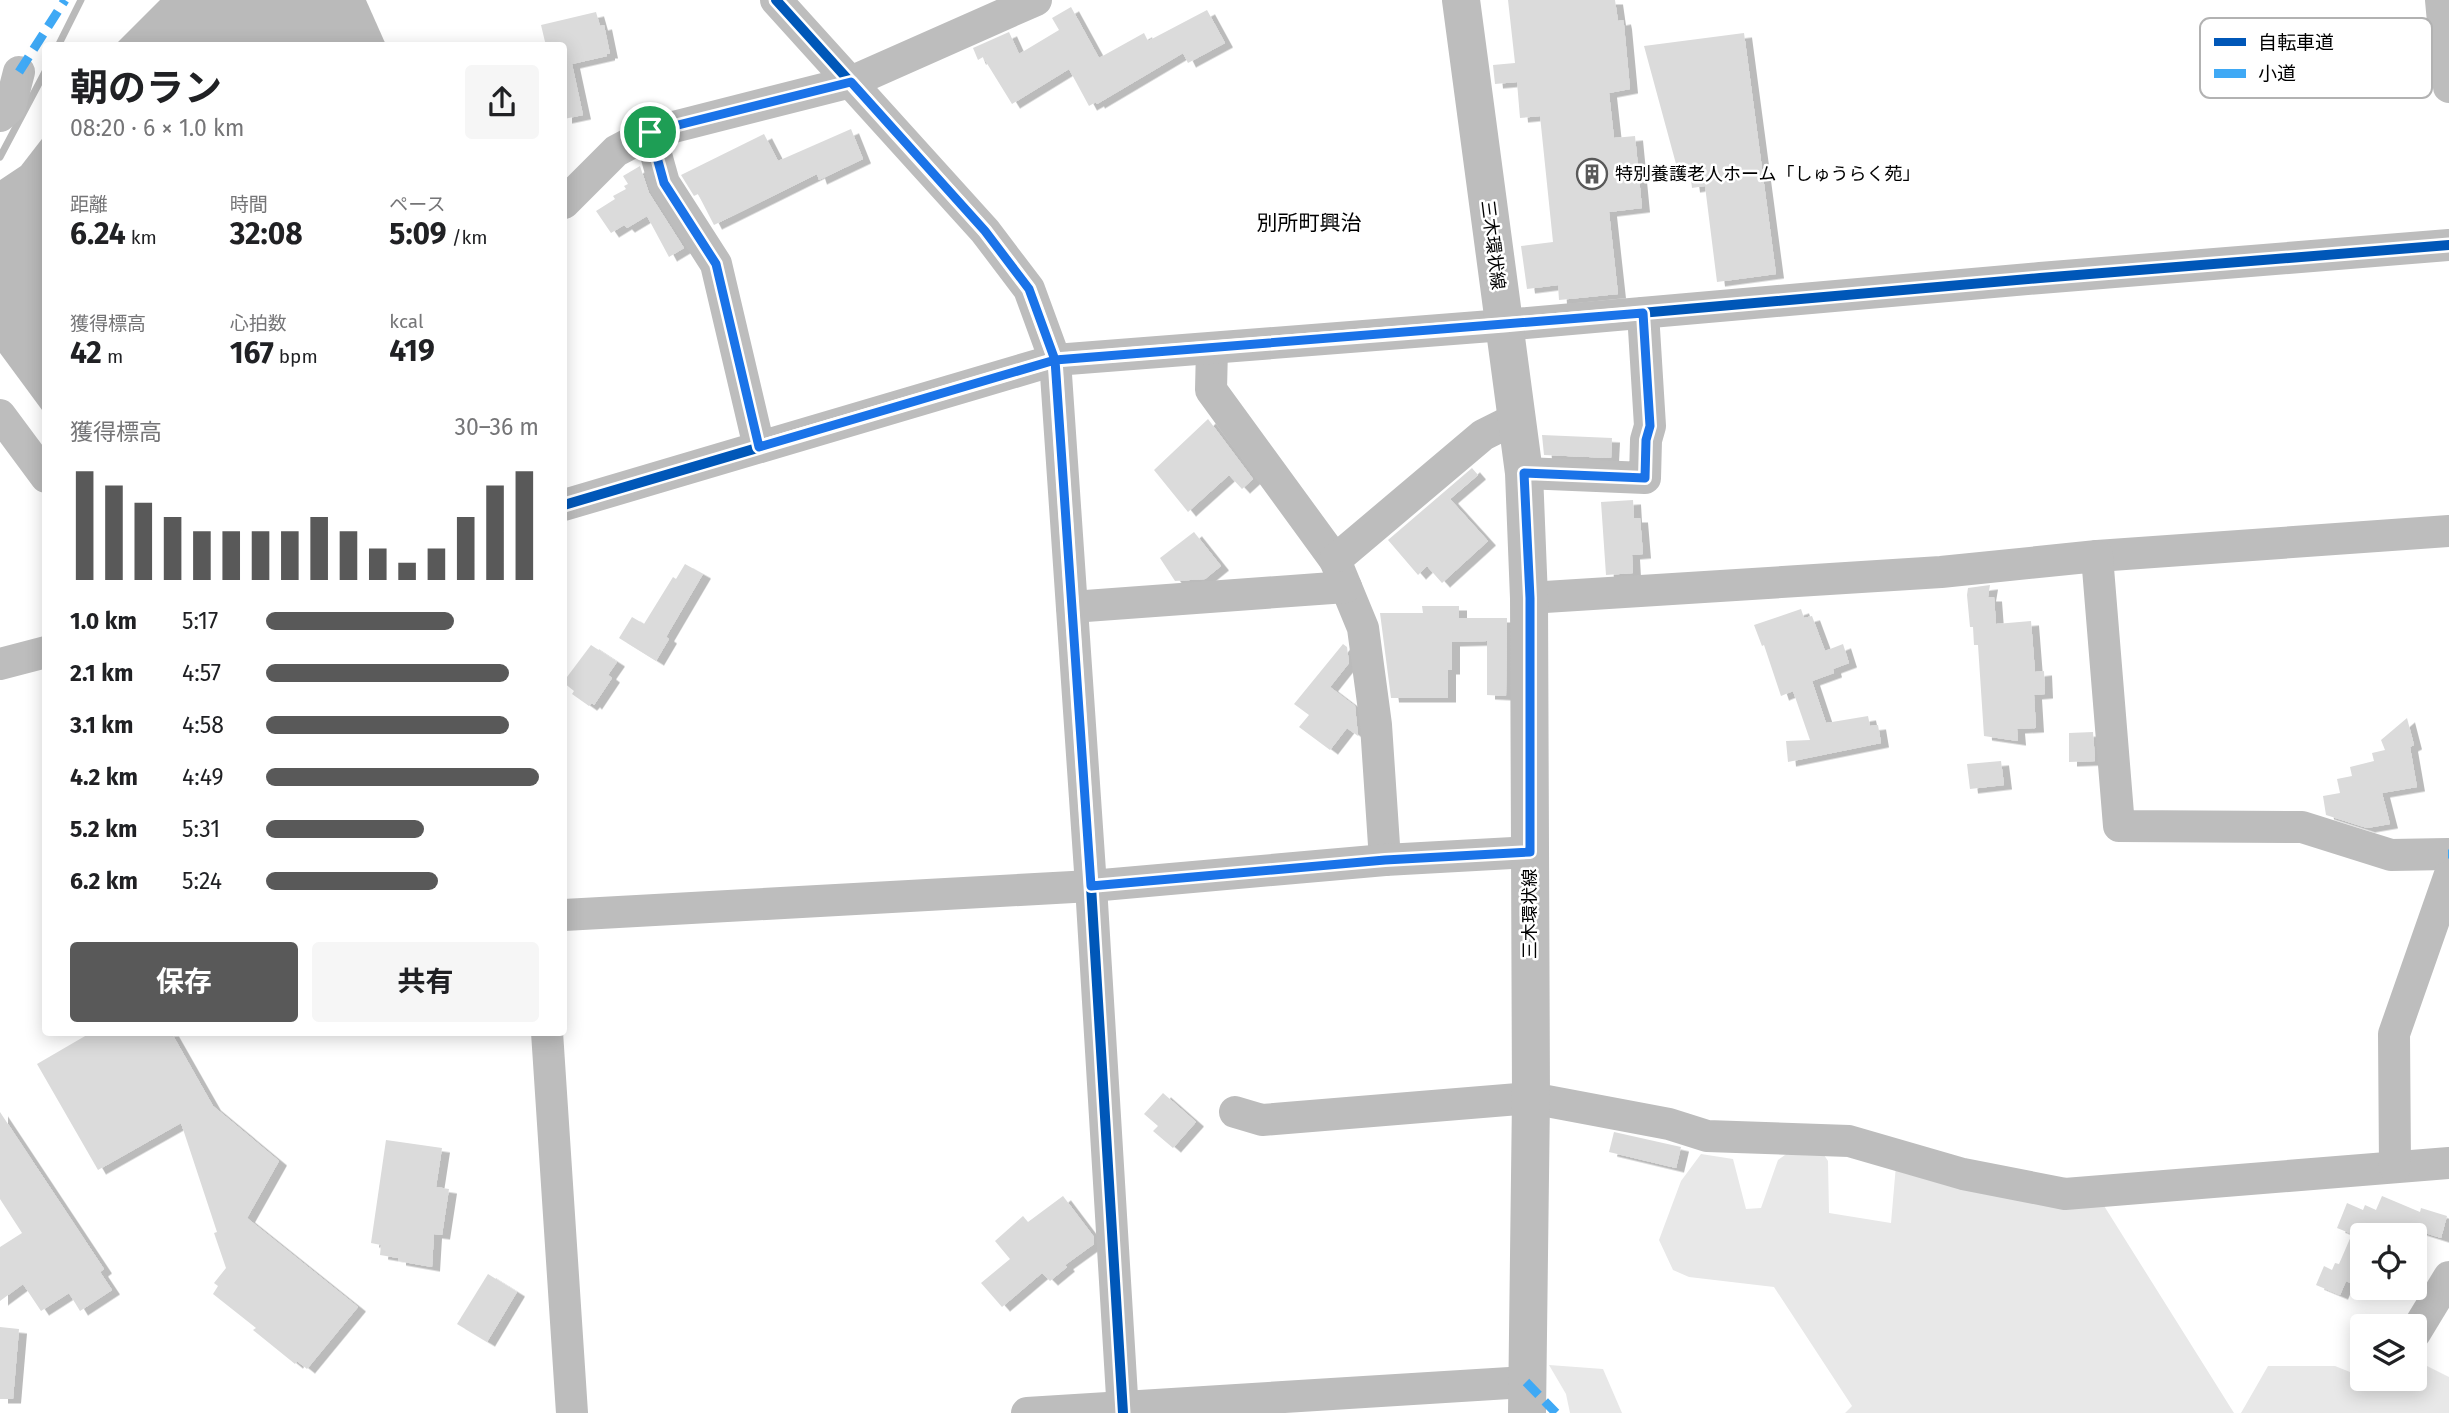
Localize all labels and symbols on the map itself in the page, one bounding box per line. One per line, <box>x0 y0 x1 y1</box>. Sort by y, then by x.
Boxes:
legend <box>2200 18 2432 98</box>
text: 自転車道 <box>2258 31 2334 54</box>
text: 小道 <box>2258 62 2296 85</box>
pin <box>620 102 680 162</box>
building icon: 特別養護老人ホーム「しゅうらく苑」 <box>1575 157 1609 191</box>
place label: 特別養護老人ホーム「しゅうらく苑」 <box>1615 163 1920 185</box>
street label: 三木環状線 <box>1477 199 1509 291</box>
district label: 別所町興治 <box>1257 210 1362 236</box>
street label: 三木環状線 <box>1519 869 1541 959</box>

